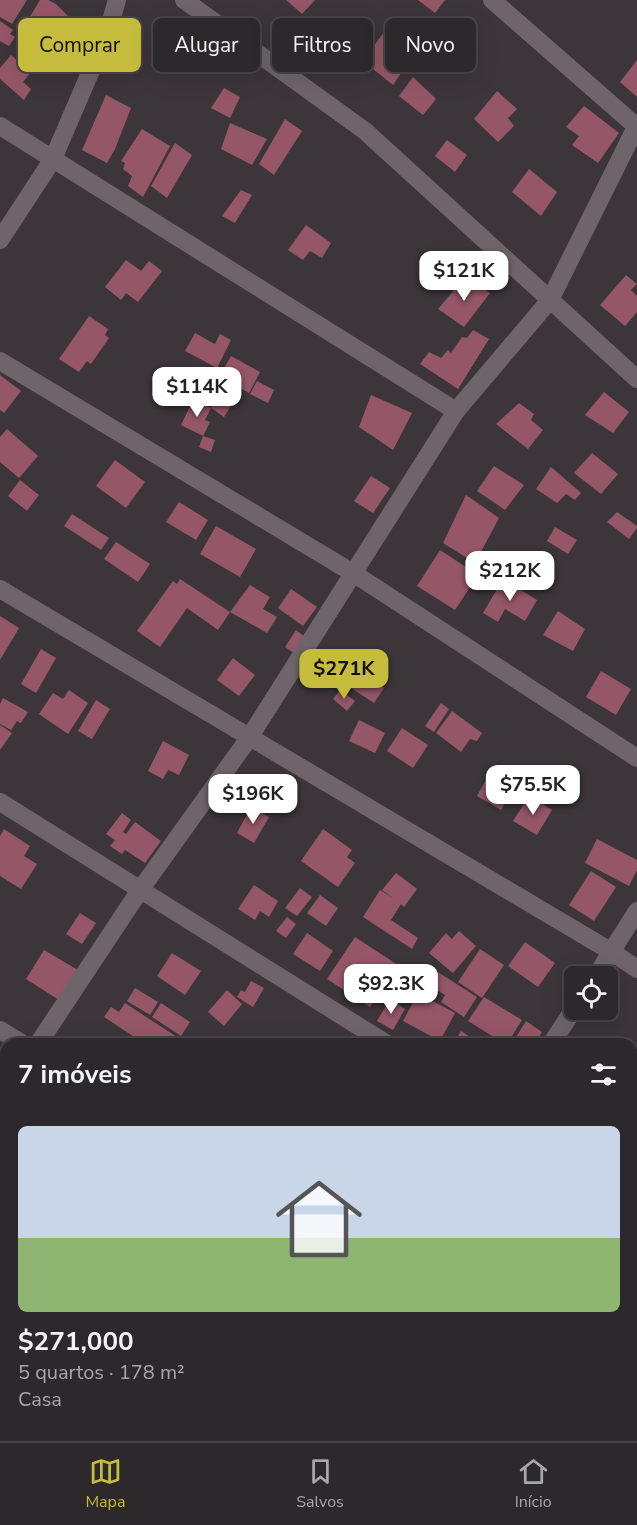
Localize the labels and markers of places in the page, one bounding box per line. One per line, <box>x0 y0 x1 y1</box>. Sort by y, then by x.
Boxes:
pin: $121K <box>422 251 506 302</box>
pin: $114K <box>155 367 239 418</box>
pin: $212K <box>468 551 552 602</box>
pin: $271K <box>302 649 386 700</box>
pin: $75.5K <box>484 765 582 816</box>
pin: $196K <box>211 774 295 825</box>
pin: $92.3K <box>342 964 440 1015</box>

